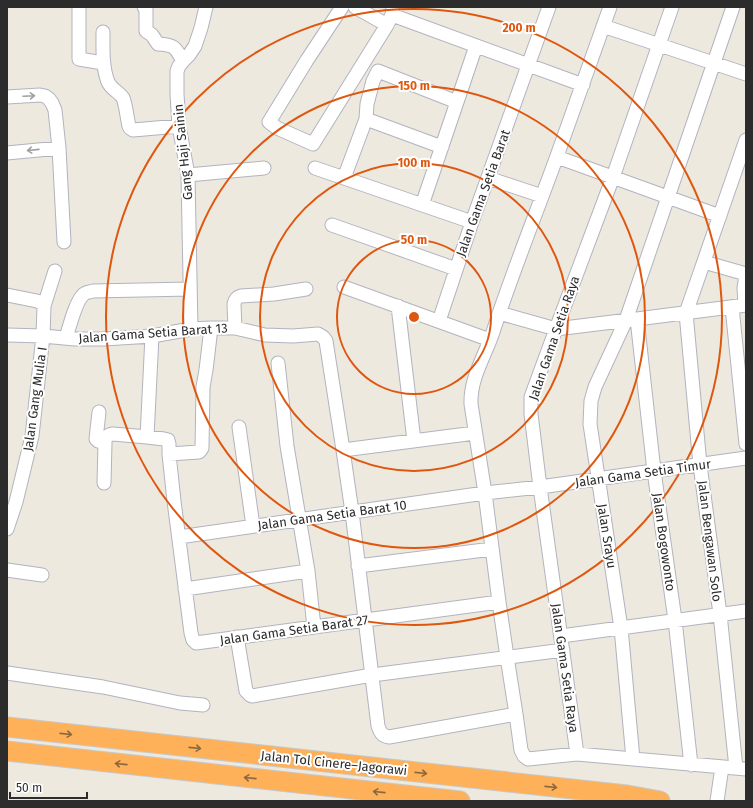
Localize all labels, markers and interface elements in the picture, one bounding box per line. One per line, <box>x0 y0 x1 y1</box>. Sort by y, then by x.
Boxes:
text: 200 m <box>502 21 536 35</box>
text: 150 m <box>398 79 430 93</box>
one-way arrow <box>22 92 35 99</box>
street label: Gang Haji Sainin <box>171 103 195 201</box>
street label: Jalan Gama Setia Barat <box>453 127 513 259</box>
one-way arrow <box>27 147 40 154</box>
text: 100 m <box>398 156 430 170</box>
text: 50 m <box>401 233 427 247</box>
street label: Jalan Gama Setia Raya <box>526 274 582 402</box>
centre of rings <box>407 310 421 324</box>
street label: Jalan Gama Setia Barat 13 <box>78 320 228 346</box>
street label: Jalan Gang Mulia I <box>20 346 50 452</box>
street label: Jalan Gama Setia Timur <box>574 456 712 490</box>
street label: Jalan Bengawan Solo <box>695 479 725 603</box>
street label: Jalan Bogowonto <box>650 492 678 592</box>
street label: Jalan Gama Setia Barat 10 <box>256 497 408 533</box>
street label: Jalan Srayu <box>594 503 620 569</box>
street label: Jalan Gama Setia Raya <box>548 602 582 734</box>
street label: Jalan Gama Setia Barat 27 <box>219 612 369 648</box>
one-way arrow <box>59 730 72 738</box>
one-way arrow <box>188 744 201 752</box>
street label: Jalan Tol Cinere–Jagorawi <box>260 748 408 778</box>
one-way arrow <box>115 760 128 768</box>
one-way arrow <box>415 769 428 777</box>
scale bar <box>10 774 87 800</box>
one-way arrow <box>244 774 257 782</box>
text: 50 m <box>16 781 42 795</box>
one-way arrow <box>544 783 557 791</box>
one-way arrow <box>373 788 386 796</box>

